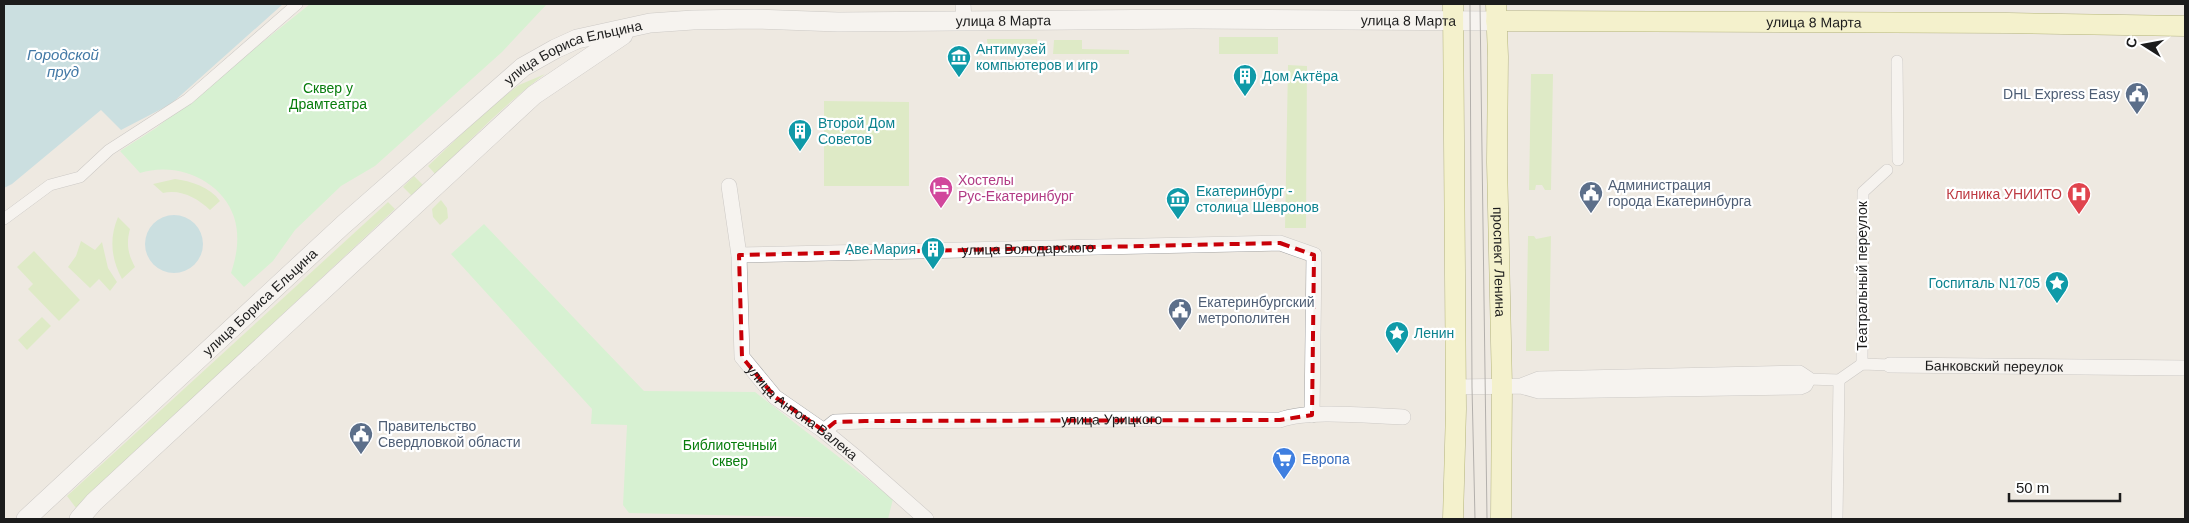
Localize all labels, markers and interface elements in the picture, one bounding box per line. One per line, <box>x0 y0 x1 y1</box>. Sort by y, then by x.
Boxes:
street label: улица 8 Марта <box>956 12 1051 29</box>
street label: улица 8 Марта <box>1361 12 1456 29</box>
street label: улица 8 Марта <box>1766 14 1862 30</box>
street label: улица Бориса Ельцина <box>501 17 644 88</box>
north arrow <box>2119 20 2169 70</box>
text: С <box>2122 36 2140 49</box>
place label: Антимузей компьютеров и игр <box>976 41 1098 73</box>
museum icon: Антимузей компьютеров и игр <box>946 44 972 78</box>
water label: Городской пруд <box>27 46 100 80</box>
building icon: Дом Актёра <box>1232 63 1258 97</box>
place label: Дом Актёра <box>1262 68 1339 84</box>
park label: Сквер у Драмтеатра <box>289 80 367 112</box>
public building icon: DHL Express Easy <box>2124 81 2150 115</box>
place label: DHL Express Easy <box>2003 86 2120 102</box>
place label: Второй Дом Советов <box>818 115 895 147</box>
building icon: Второй Дом Советов <box>787 118 813 152</box>
place label: Хостелы Рус-Екатеринбург <box>958 172 1074 204</box>
hotel icon: Хостелы Рус-Екатеринбург <box>928 175 954 209</box>
place label: Администрация города Екатеринбурга <box>1608 177 1751 209</box>
public building icon: Администрация города Екатеринбурга <box>1578 180 1604 214</box>
hospital icon: Клиника УНИИТО <box>2066 181 2092 215</box>
place label: Екатеринбург - столица Шевронов <box>1196 183 1319 215</box>
museum icon: Екатеринбург - столица Шевронов <box>1165 186 1191 220</box>
place label: Клиника УНИИТО <box>1946 186 2062 202</box>
street label: Театральный переулок <box>1854 200 1870 351</box>
street label: проспект Ленина <box>1490 207 1508 317</box>
building icon: Аве Мария <box>920 236 946 270</box>
street label: улица Володарского <box>962 239 1095 258</box>
place label: Аве Мария <box>845 241 916 257</box>
street label: улица Бориса Ельцина <box>199 245 320 359</box>
place icon: Госпиталь N1705 <box>2044 270 2070 304</box>
place label: Госпиталь N1705 <box>1929 275 2040 291</box>
place label: Екатеринбургский метрополитен <box>1198 294 1315 326</box>
public building icon: Екатеринбургский метрополитен <box>1167 297 1193 331</box>
place icon: Ленин <box>1384 320 1410 354</box>
place label: Ленин <box>1414 325 1454 341</box>
street label: Банковский переулок <box>1925 357 2064 375</box>
street label: улица Антона Валека <box>744 361 861 463</box>
street label: улица Урицкого <box>1061 411 1163 428</box>
place label: Правительство Свердловкой области <box>378 418 521 450</box>
public building icon: Правительство Свердловкой области <box>348 421 374 455</box>
park label: Библиотечный сквер <box>683 437 777 469</box>
supermarket icon: Европа <box>1271 446 1297 480</box>
place label: Европа <box>1302 451 1350 467</box>
scale bar <box>2009 470 2120 502</box>
text: 50 m <box>2016 479 2049 496</box>

